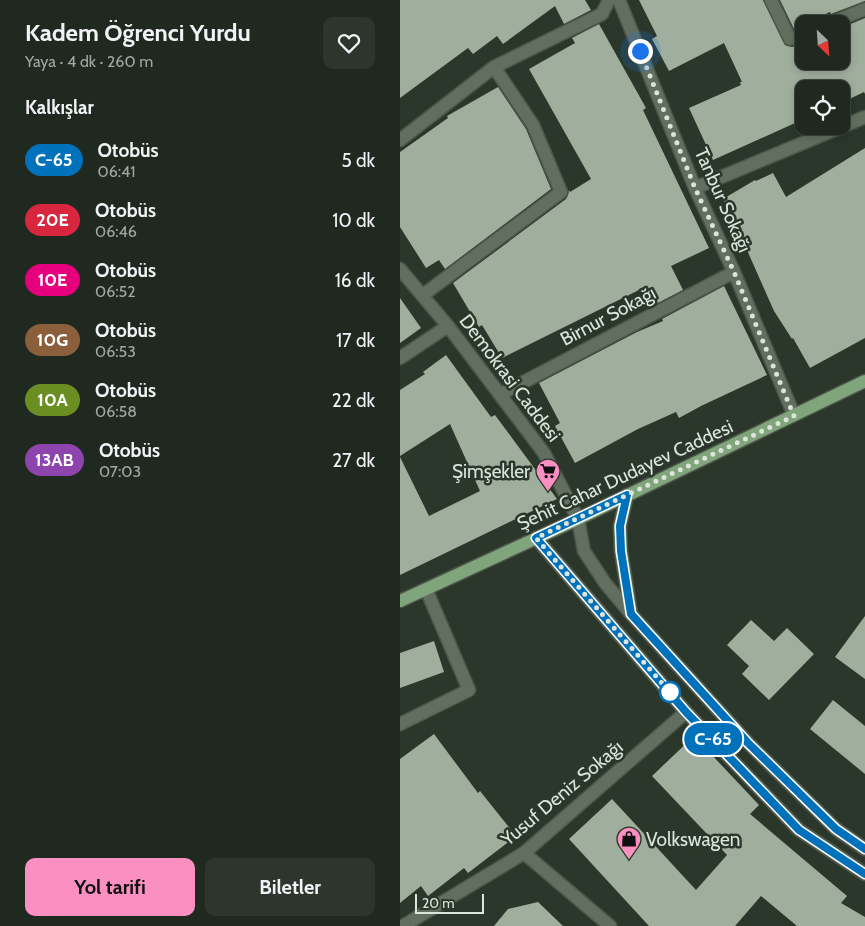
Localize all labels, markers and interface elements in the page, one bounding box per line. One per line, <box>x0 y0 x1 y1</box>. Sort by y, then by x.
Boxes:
north arrow <box>795 15 850 70</box>
map controls <box>795 15 850 135</box>
button: heart <box>323 17 375 69</box>
text: Kadem Öğrenci Yurdu <box>25 18 251 47</box>
your location <box>628 39 653 64</box>
text: Yaya · 4 dk · 260 m <box>25 52 153 71</box>
button: locate <box>795 80 850 135</box>
text: Kalkışlar <box>25 96 94 119</box>
text: Otobüs <box>98 139 159 162</box>
street label: Tanbur Sokağı <box>690 144 756 256</box>
text: C-65 <box>35 149 73 171</box>
text: 5 dk <box>341 149 375 172</box>
text: 06:41 <box>98 162 136 181</box>
text: Otobüs <box>95 199 156 222</box>
text: 20E <box>36 209 69 231</box>
text: 10 dk <box>332 209 375 232</box>
text: 06:46 <box>95 222 137 241</box>
text: Otobüs <box>95 259 156 282</box>
text: 10E <box>38 269 67 291</box>
text: 16 dk <box>335 269 375 292</box>
street label: Birnur Sokağı <box>556 281 660 351</box>
text: 06:52 <box>95 282 136 301</box>
street label: Demokrasi Caddesi <box>455 310 565 446</box>
text: Otobüs <box>95 319 156 342</box>
text: 10G <box>37 329 68 351</box>
text: 17 dk <box>336 329 375 352</box>
text: 06:53 <box>95 342 136 361</box>
text: Otobüs <box>95 379 156 402</box>
text: 10A <box>37 389 68 411</box>
text: 22 dk <box>332 389 375 412</box>
text: 06:58 <box>95 402 137 421</box>
street label: Şehit Cahar Dudayev Caddesi <box>513 415 737 535</box>
text: Otobüs <box>99 439 160 462</box>
text: 13AB <box>35 449 74 471</box>
text: 27 dk <box>332 449 375 472</box>
supermarket icon: Şimşekler <box>535 458 561 492</box>
place label: Şimşekler <box>452 460 530 483</box>
text: 07:03 <box>99 462 141 481</box>
unlabelled marker <box>659 681 681 703</box>
line badge: C-65 <box>678 723 748 755</box>
text: C-65 <box>694 728 732 750</box>
street label: Yusuf Deniz Sokağı <box>496 735 628 851</box>
shop icon: Volkswagen <box>616 826 642 860</box>
place label: Volkswagen <box>646 828 740 851</box>
button: Yol tarifi <box>25 858 195 916</box>
button: Biletler <box>205 858 375 916</box>
scale bar <box>415 891 484 914</box>
text: 20 m <box>422 894 455 912</box>

